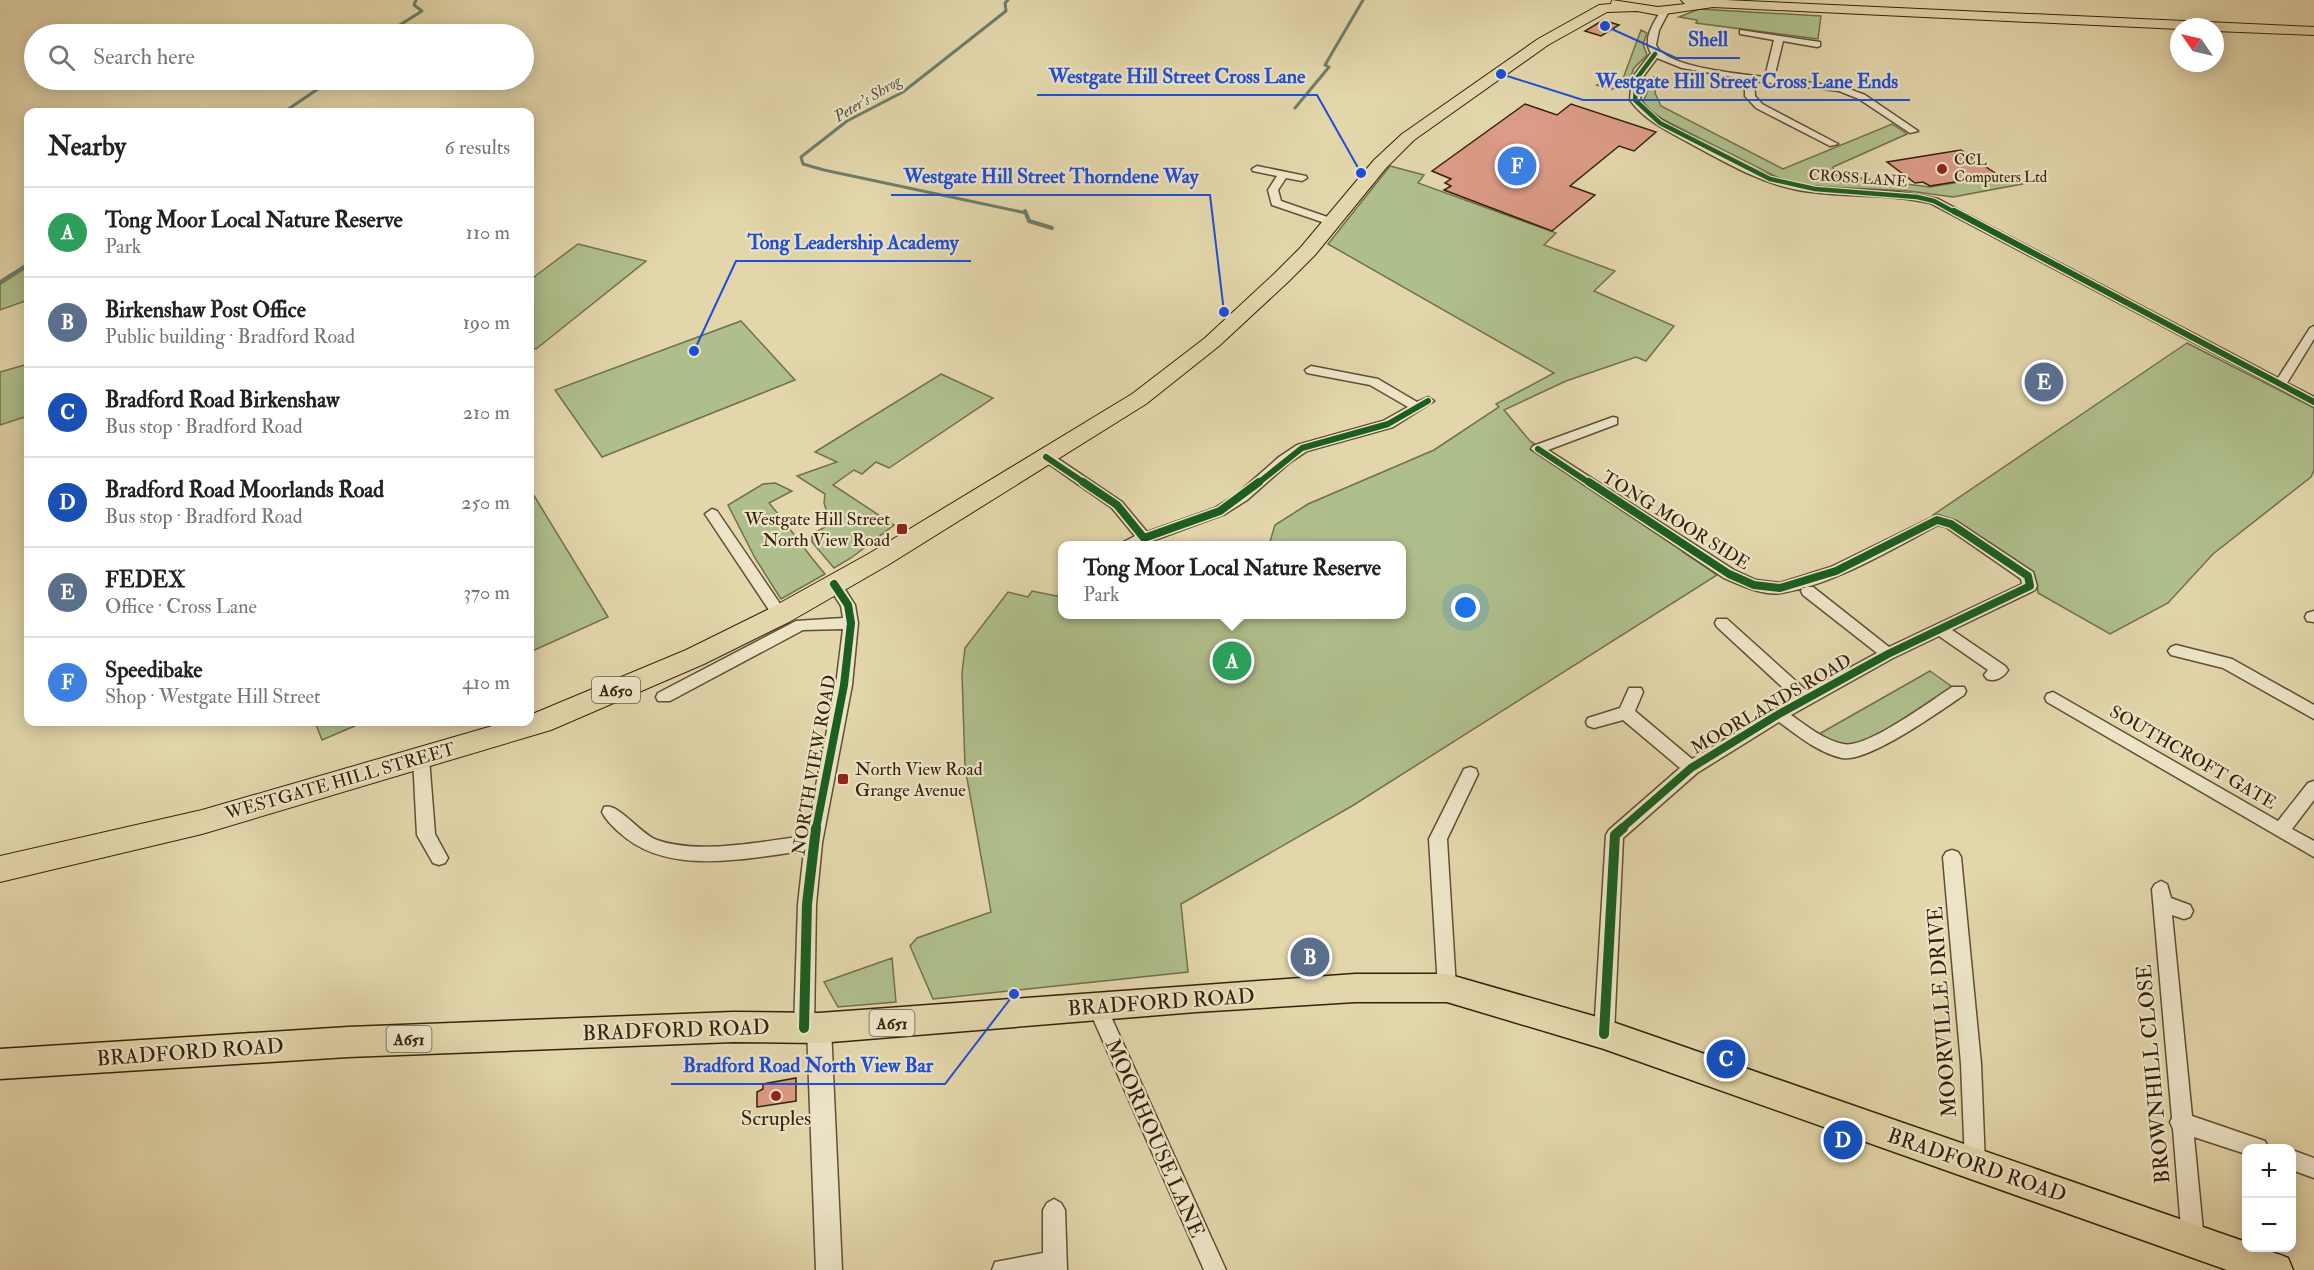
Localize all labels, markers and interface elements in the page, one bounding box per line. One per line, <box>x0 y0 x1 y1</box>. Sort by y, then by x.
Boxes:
north arrow <box>2170 18 2224 72</box>
callout: Shell <box>1676 20 1740 58</box>
search box <box>24 24 534 90</box>
text: Shell <box>1688 27 1729 52</box>
icon: search <box>45 41 78 74</box>
text: Search here <box>93 43 195 71</box>
callout: Westgate Hill Street Cross Lane <box>1037 57 1317 95</box>
callout: Westgate Hill Street Cross Lane Ends <box>1583 62 1910 100</box>
text: Westgate Hill Street Cross Lane <box>1048 64 1306 90</box>
text: Westgate Hill Street Cross Lane Ends <box>1595 69 1898 95</box>
water label: Peter's Shrog <box>829 70 906 127</box>
text: Nearby <box>48 131 126 163</box>
text: 6 results <box>444 135 510 160</box>
pin: F <box>1498 144 1537 188</box>
place label: CCL Computers Ltd <box>1954 151 2048 188</box>
callout: Westgate Hill Street Thorndene Way <box>891 157 1210 195</box>
marker: CCL Computers Ltd <box>1935 162 1949 176</box>
text: Westgate Hill Street Thorndene Way <box>902 164 1200 190</box>
street label: CROSS LANE <box>1808 166 1908 191</box>
text: Tong Moor Local Nature Reserve <box>105 206 403 234</box>
text: A <box>61 220 74 245</box>
text: 110 m <box>466 220 510 245</box>
callout: Tong Leadership Academy <box>736 223 971 261</box>
text: Tong Leadership Academy <box>746 230 960 256</box>
text: Park <box>105 234 141 259</box>
text: Birkenshaw Post Office <box>105 296 306 324</box>
text: B <box>61 310 74 335</box>
text: 190 m <box>463 310 510 335</box>
text: Public building · Bradford Road <box>105 324 355 349</box>
pin: E <box>2024 360 2064 404</box>
text: Bradford Road Birkenshaw <box>105 386 340 414</box>
text: C <box>60 400 75 425</box>
text: 210 m <box>463 400 510 425</box>
text: Bus stop · Bradford Road <box>105 414 303 439</box>
street label: TONG MOOR SIDE <box>1597 466 1754 575</box>
text: Bradford Road Moorlands Road <box>105 476 384 504</box>
text: D <box>59 490 76 515</box>
text: 250 m <box>461 490 510 515</box>
text: Bus stop · Bradford Road <box>105 504 303 529</box>
place label: Westgate Hill Street North View Road <box>743 508 890 552</box>
marker: Westgate Hill Street North View Road <box>895 522 909 536</box>
popup <box>1058 541 1406 619</box>
text: Tong Moor Local Nature Reserve <box>1083 554 1381 582</box>
text: FEDEX <box>105 566 185 594</box>
text: E <box>60 580 75 605</box>
text: 370 m <box>463 580 510 605</box>
text: Park <box>1083 582 1120 607</box>
your location <box>1451 593 1480 622</box>
text: Office · Cross Lane <box>105 594 257 619</box>
pin: A <box>1212 638 1252 684</box>
street label: MOORLANDS ROAD <box>1687 649 1856 760</box>
text: Speedibake <box>105 656 203 684</box>
text: F <box>61 670 74 695</box>
text: 410 m <box>462 670 510 695</box>
street label: NORTH VIEW ROAD <box>787 673 842 857</box>
road number: A650 <box>592 677 640 703</box>
text: Shop · Westgate Hill Street <box>105 684 320 709</box>
street label: SOUTHCROFT GATE <box>2105 700 2280 815</box>
street label: WESTGATE HILL STREET <box>222 737 458 826</box>
place label: North View Road Grange Avenue <box>855 758 983 802</box>
marker: North View Road Grange Avenue <box>836 772 850 786</box>
street label: MOORVILLE DRIVE <box>1922 905 1963 1118</box>
pin: B <box>1290 934 1330 980</box>
street label: BROWNHILL CLOSE <box>2130 963 2177 1185</box>
street label: BRADFORD ROAD <box>1067 982 1255 1023</box>
road number: A651 <box>870 1010 914 1036</box>
street label: BRADFORD ROAD <box>582 1014 770 1047</box>
road number: A651 <box>386 1026 432 1052</box>
street label: BRADFORD ROAD <box>96 1032 284 1073</box>
street label: MOORHOUSE LANE <box>1099 1035 1211 1242</box>
pin: C <box>1706 1036 1746 1082</box>
callout: Bradford Road North View Bar <box>671 1046 945 1084</box>
text: Bradford Road North View Bar <box>683 1053 934 1078</box>
marker: Scruples <box>769 1089 783 1103</box>
place label: Scruples <box>741 1105 811 1132</box>
pin: D <box>1824 1118 1862 1162</box>
street label: BRADFORD ROAD <box>1884 1122 2070 1209</box>
map controls <box>2242 1144 2296 1252</box>
button: + <box>2242 1144 2296 1198</box>
button: − <box>2242 1198 2296 1252</box>

